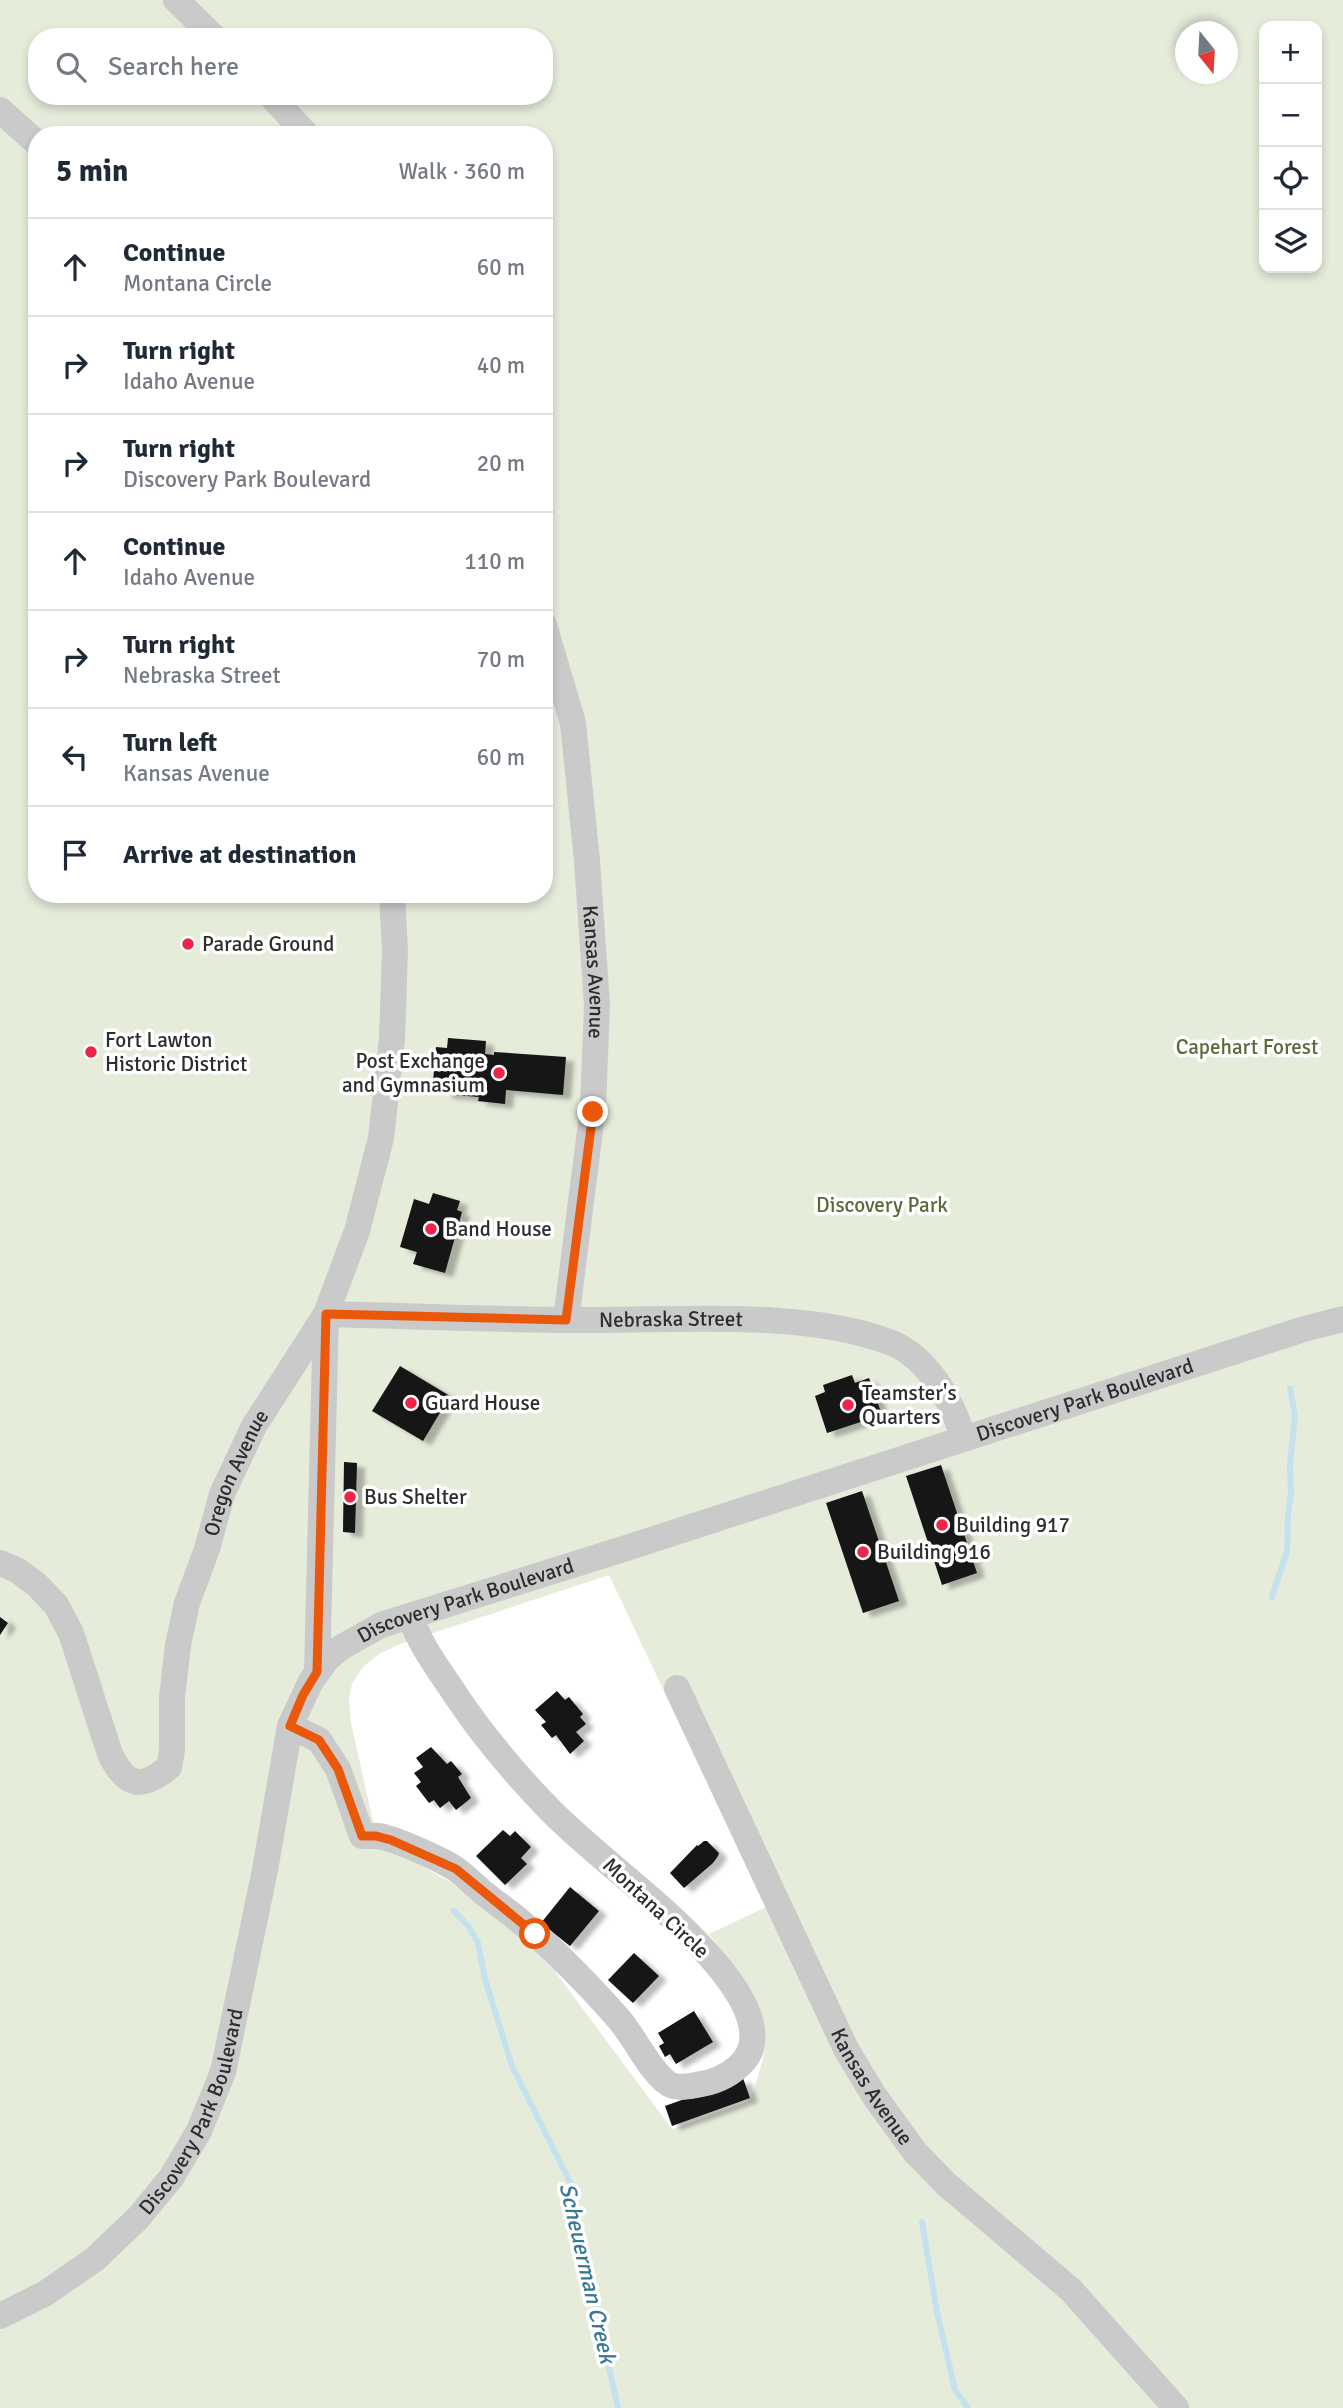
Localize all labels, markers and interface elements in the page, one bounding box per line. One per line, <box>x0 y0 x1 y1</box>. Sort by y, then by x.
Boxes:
north arrow <box>1175 21 1238 84</box>
map controls <box>1259 21 1322 273</box>
button: + <box>1259 21 1322 84</box>
search box <box>28 28 553 105</box>
icon: search <box>52 48 90 86</box>
text: Search here <box>108 51 239 83</box>
button: − <box>1259 84 1322 147</box>
button: locate <box>1259 147 1322 210</box>
text: 5 min <box>56 153 128 190</box>
text: Walk · 360 m <box>399 157 525 186</box>
button: layers <box>1259 210 1322 273</box>
text: Continue <box>123 237 225 269</box>
icon: ahead <box>56 248 94 286</box>
text: 60 m <box>477 253 525 282</box>
text: Montana Circle <box>123 269 272 298</box>
text: Turn right <box>123 335 235 367</box>
icon: right <box>56 346 94 384</box>
text: 40 m <box>477 351 525 380</box>
text: Idaho Avenue <box>123 367 255 396</box>
text: Turn right <box>123 433 235 465</box>
icon: right <box>56 444 94 482</box>
text: 20 m <box>477 449 525 478</box>
text: Discovery Park Boulevard <box>123 465 371 494</box>
text: Continue <box>123 531 225 563</box>
icon: ahead <box>56 542 94 580</box>
text: 110 m <box>464 547 525 576</box>
text: Idaho Avenue <box>123 563 255 592</box>
text: Turn right <box>123 629 235 661</box>
icon: right <box>56 640 94 678</box>
text: 70 m <box>477 645 525 674</box>
text: Nebraska Street <box>123 661 280 690</box>
text: Turn left <box>123 727 217 759</box>
icon: left <box>56 738 94 776</box>
text: 60 m <box>477 743 525 772</box>
text: Kansas Avenue <box>123 759 270 788</box>
icon: arrive <box>56 836 94 874</box>
text: Arrive at destination <box>123 839 356 871</box>
street label: Kansas Avenue <box>577 904 610 1039</box>
place label: Parade Ground <box>202 931 334 957</box>
marker: Parade Ground <box>180 936 196 952</box>
place label: Fort Lawton Historic District <box>105 1027 247 1077</box>
park label: Capehart Forest <box>1176 1034 1318 1060</box>
marker: Fort Lawton Historic District <box>83 1044 99 1060</box>
place label: Post Exchange and Gymnasium <box>342 1048 485 1098</box>
marker: Post Exchange and Gymnasium <box>491 1065 507 1081</box>
route end <box>577 1096 608 1127</box>
park label: Discovery Park <box>816 1192 948 1218</box>
place label: Band House <box>445 1216 552 1242</box>
marker: Band House <box>423 1221 439 1237</box>
street label: Nebraska Street <box>599 1306 743 1333</box>
street label: Discovery Park Boulevard <box>973 1353 1197 1447</box>
place label: Teamster's Quarters <box>862 1380 957 1430</box>
place label: Guard House <box>425 1390 540 1416</box>
marker: Guard House <box>403 1395 419 1411</box>
marker: Teamster's Quarters <box>840 1397 856 1413</box>
street label: Oregon Avenue <box>198 1404 274 1539</box>
place label: Bus Shelter <box>364 1484 467 1510</box>
marker: Bus Shelter <box>342 1489 358 1505</box>
place label: Building 917 <box>956 1512 1070 1538</box>
marker: Building 917 <box>934 1517 950 1533</box>
place label: Building 916 <box>877 1539 991 1565</box>
marker: Building 916 <box>855 1544 871 1560</box>
street label: Discovery Park Boulevard <box>352 1552 577 1649</box>
street label: Montana Circle <box>597 1852 715 1964</box>
route start <box>519 1918 550 1949</box>
street label: Discovery Park Boulevard <box>133 2006 249 2220</box>
street label: Kansas Avenue <box>825 2024 919 2150</box>
water label: Scheuerman Creek <box>553 2180 623 2369</box>

